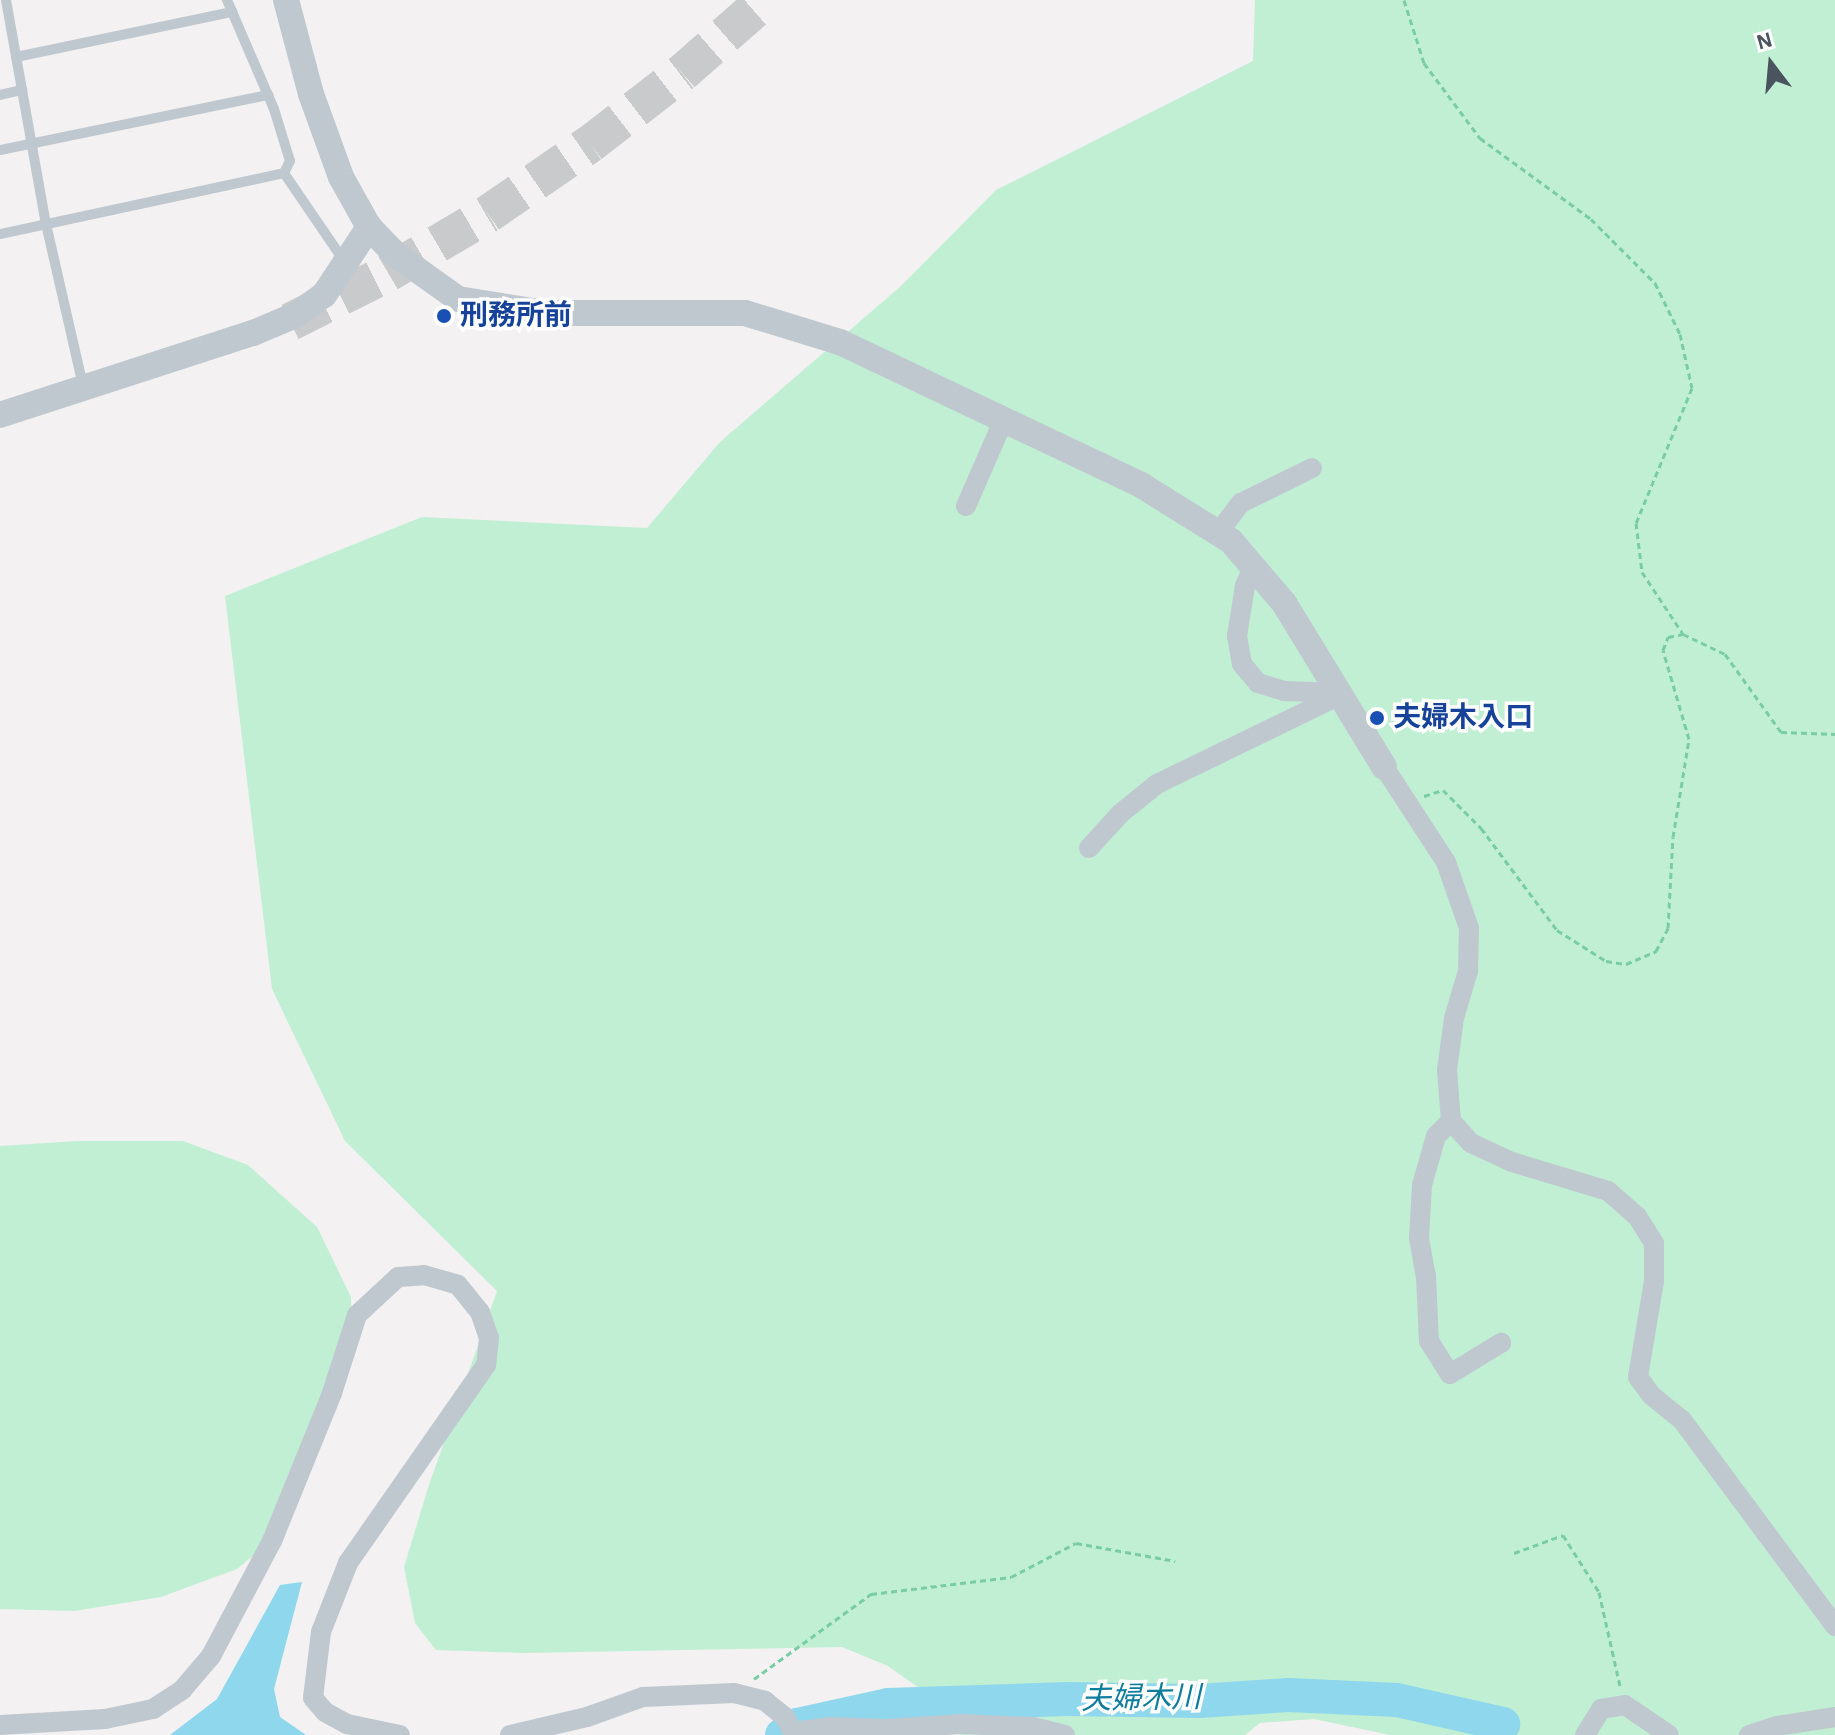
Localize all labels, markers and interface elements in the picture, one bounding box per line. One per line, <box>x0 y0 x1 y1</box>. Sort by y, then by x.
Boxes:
north arrow <box>1731 24 1811 104</box>
text: N <box>1754 28 1775 54</box>
place label: 刑務所前 <box>460 299 572 333</box>
marker: 刑務所前 <box>435 307 453 325</box>
place label: 夫婦木入口 <box>1393 701 1533 735</box>
marker: 夫婦木入口 <box>1368 709 1386 727</box>
water label: 夫婦木川 <box>1081 1680 1201 1718</box>

